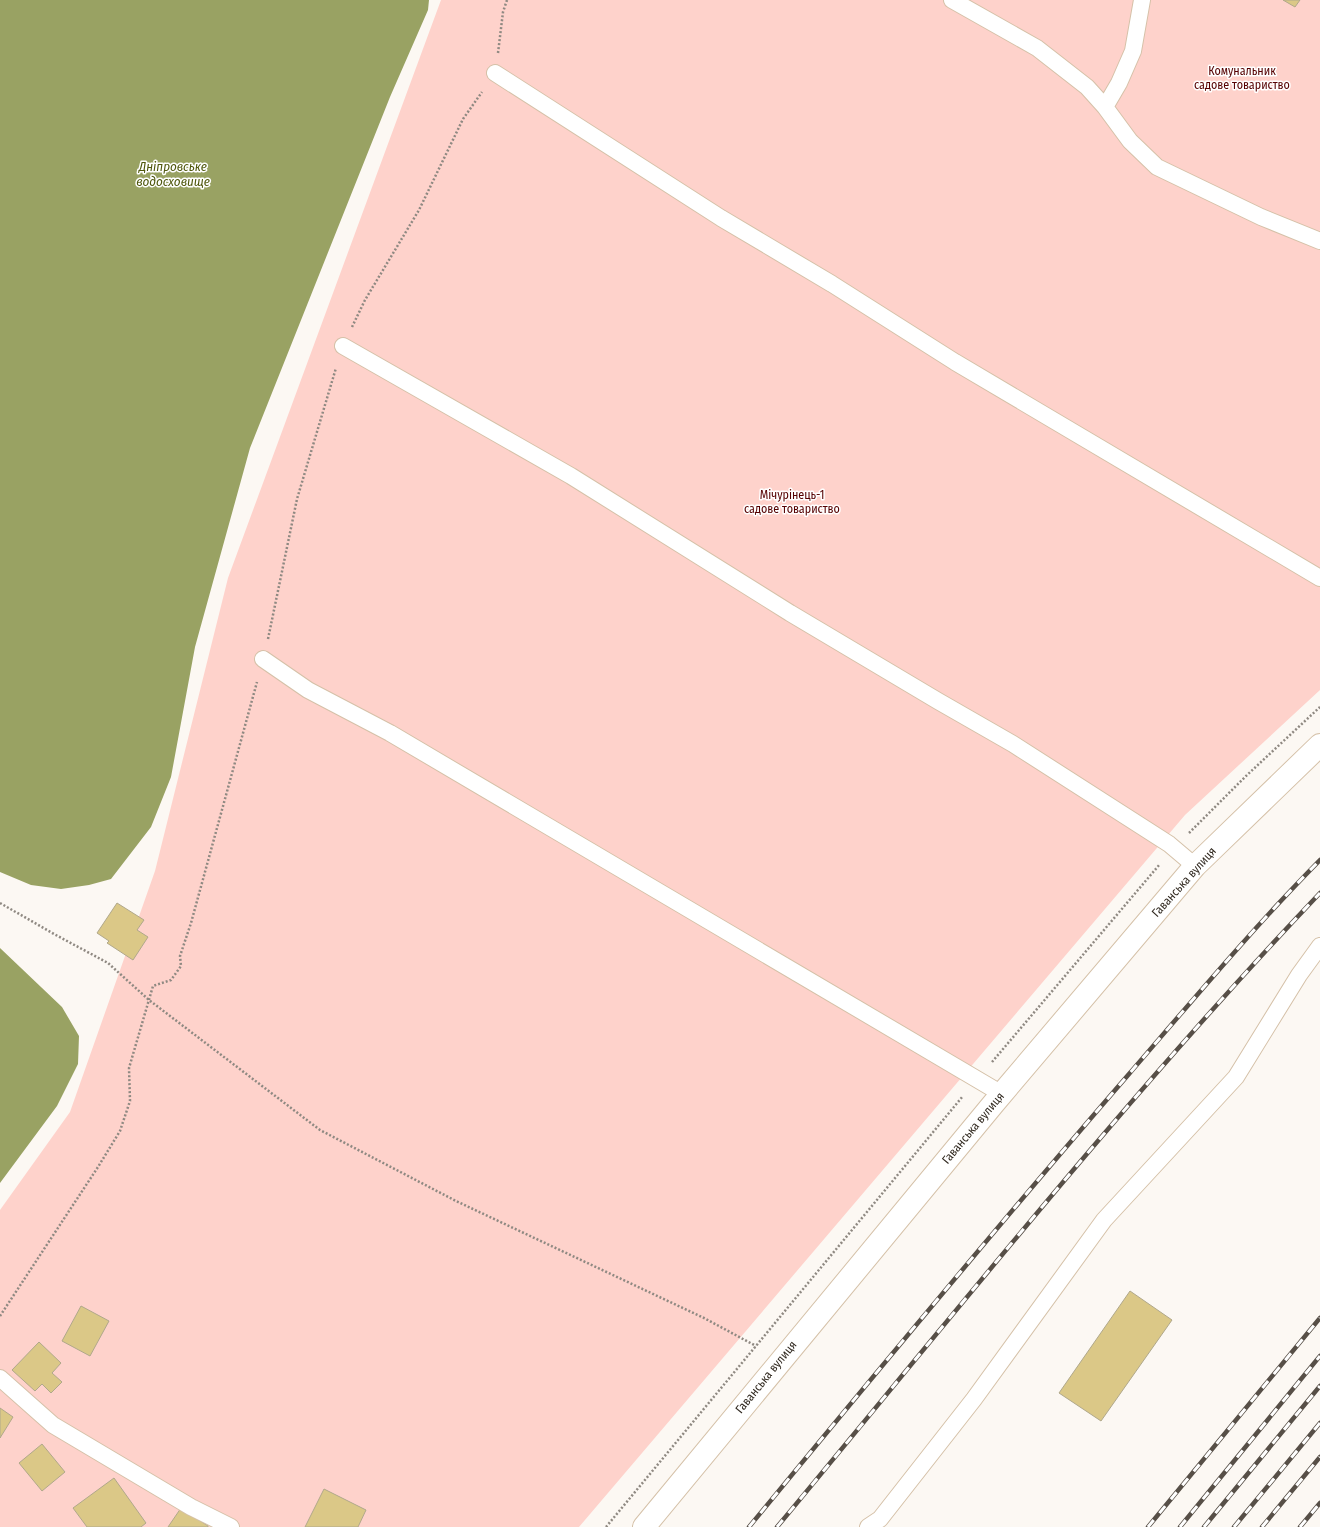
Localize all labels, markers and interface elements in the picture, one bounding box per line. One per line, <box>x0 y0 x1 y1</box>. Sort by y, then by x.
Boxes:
park label: Комунальник садове товариство <box>1194 64 1290 92</box>
water label: Дніпровське водосховище <box>136 159 210 189</box>
park label: Мічурінець-1 садове товариство <box>744 488 840 516</box>
street label: Гаванська вулиця <box>1149 844 1219 920</box>
street label: Гаванська вулиця <box>939 1089 1007 1167</box>
street label: Гаванська вулиця <box>732 1338 800 1416</box>

